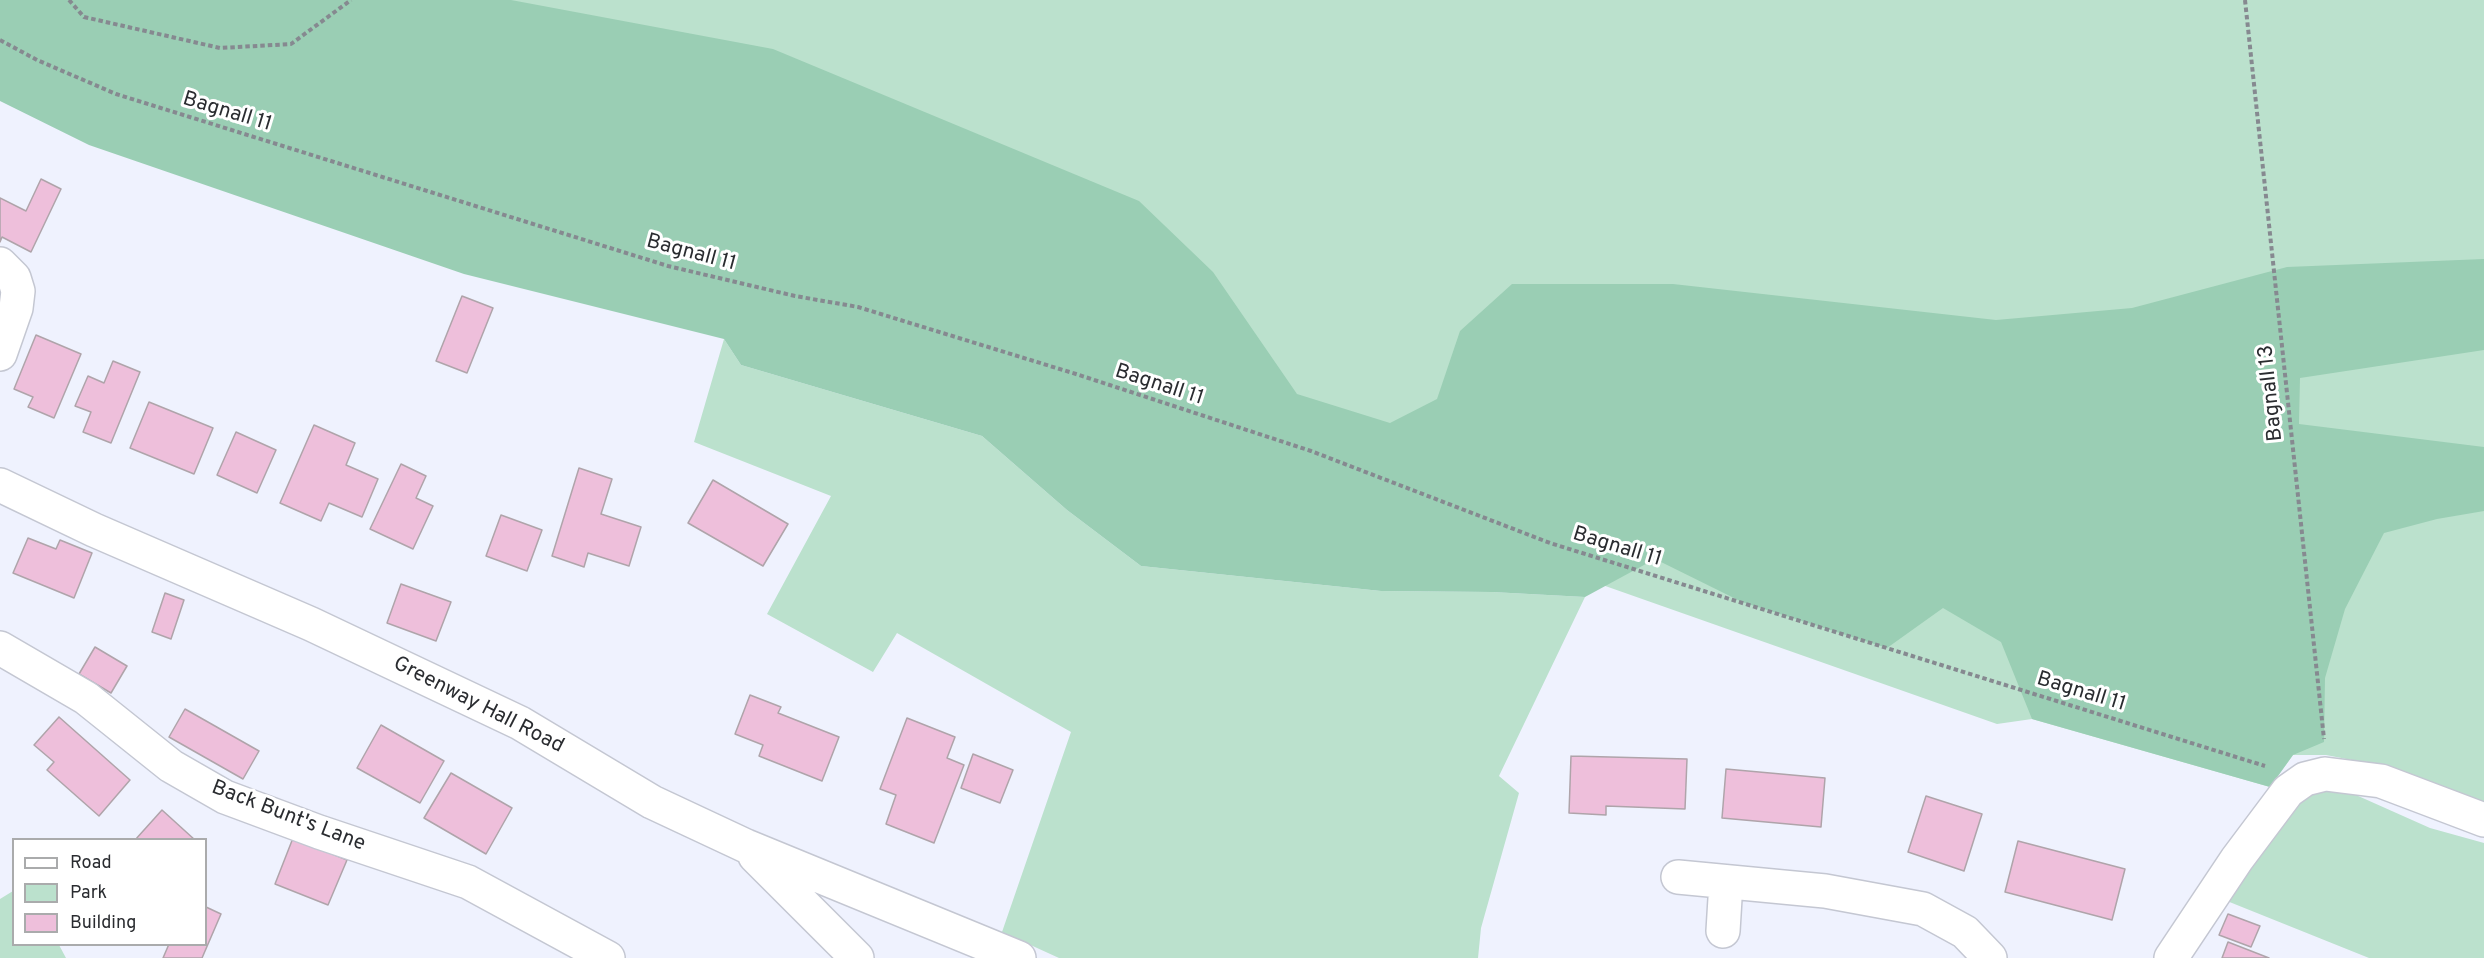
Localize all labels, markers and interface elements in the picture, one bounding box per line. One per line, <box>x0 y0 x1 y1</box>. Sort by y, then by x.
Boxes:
street label: Bagnall 11 <box>179 88 275 138</box>
street label: Bagnall 11 <box>643 230 739 278</box>
street label: Bagnall 13 <box>2254 344 2290 442</box>
street label: Bagnall 11 <box>1111 360 1207 412</box>
street label: Bagnall 11 <box>1569 523 1665 573</box>
street label: Greenway Hall Road <box>388 652 568 760</box>
street label: Bagnall 11 <box>2033 668 2129 718</box>
street label: Back Bunt's Lane <box>207 776 369 858</box>
legend <box>12 838 207 946</box>
text: Road <box>70 852 112 875</box>
text: Park <box>70 882 107 905</box>
text: Building <box>70 912 136 935</box>

